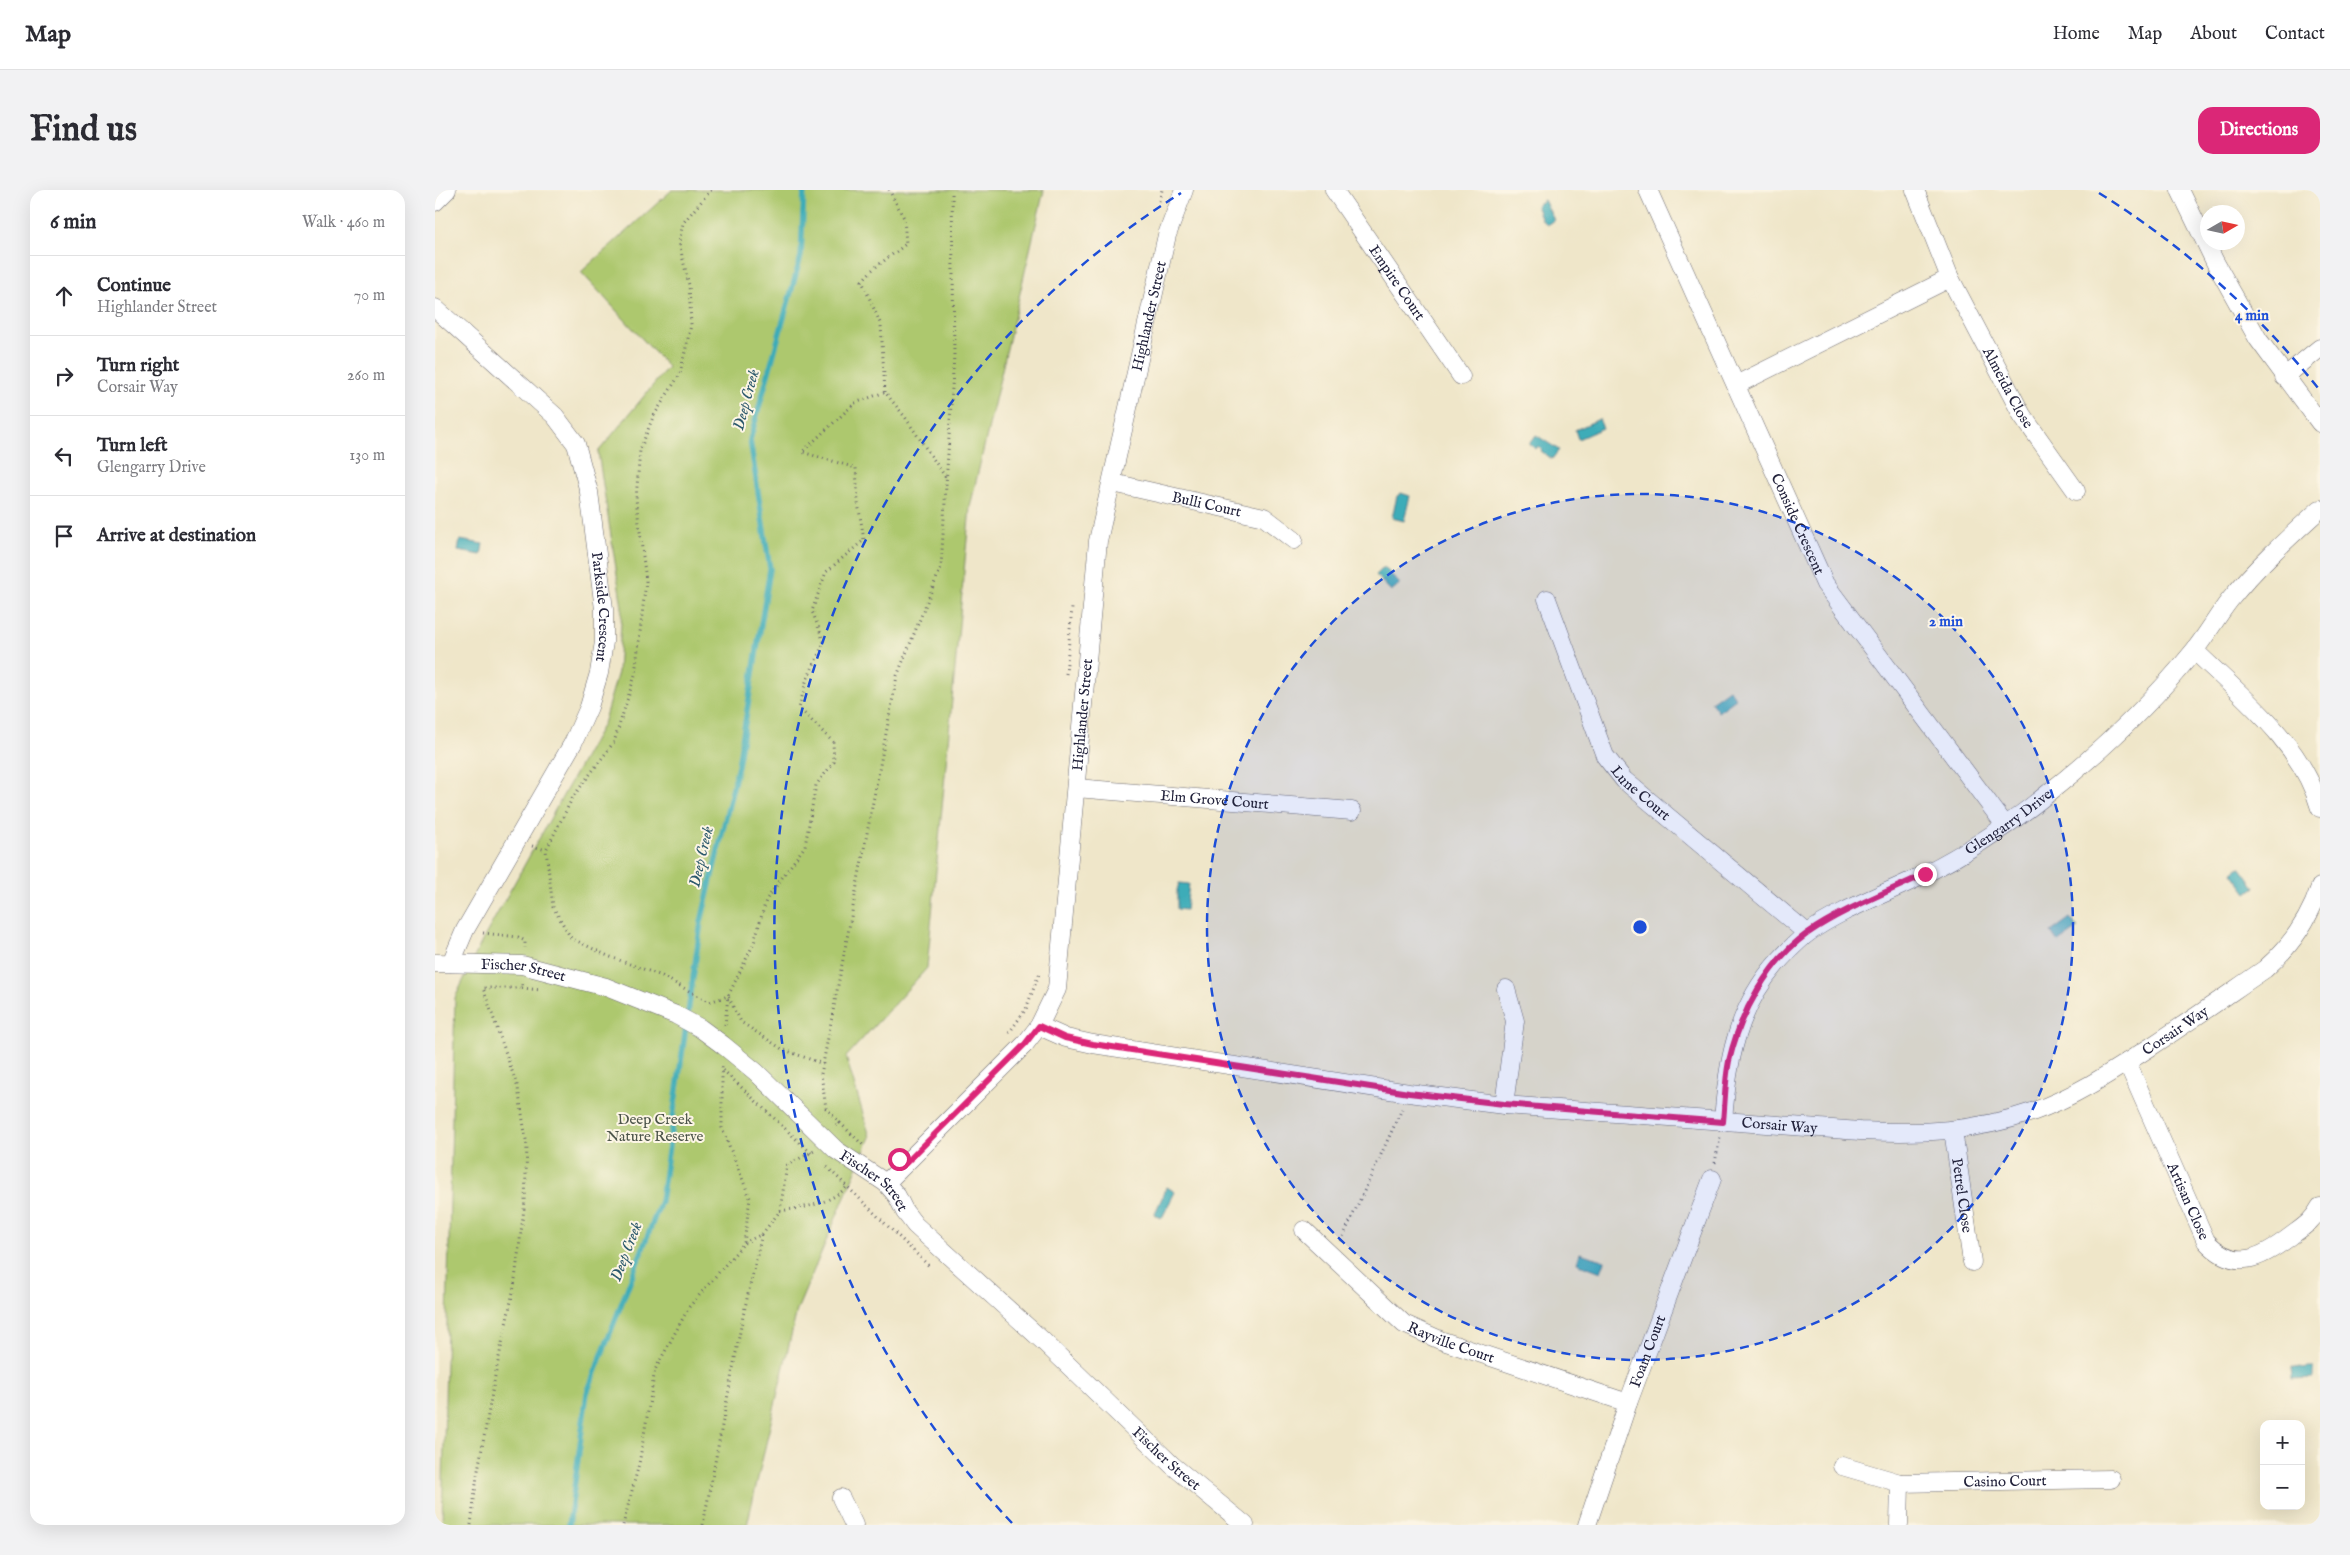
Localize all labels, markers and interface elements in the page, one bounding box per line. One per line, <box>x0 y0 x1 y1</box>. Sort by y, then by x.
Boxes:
text: Map <box>25 19 71 50</box>
text: Home <box>2053 23 2100 46</box>
text: Map <box>2128 23 2162 46</box>
text: About <box>2190 23 2237 46</box>
text: Contact <box>2265 23 2325 46</box>
button: Directions <box>2198 107 2320 154</box>
text: Find us <box>30 108 137 153</box>
north arrow <box>2200 205 2245 250</box>
text: 6 min <box>50 209 96 236</box>
text: Walk · 460 m <box>302 213 385 233</box>
street label: Empire Court <box>1365 241 1430 324</box>
street label: Highlander Street <box>1127 259 1170 373</box>
text: Continue <box>97 274 171 298</box>
icon: ahead <box>50 282 78 310</box>
text: 70 m <box>354 286 385 306</box>
text: Highlander Street <box>97 298 217 318</box>
text: 4 min <box>2235 306 2269 325</box>
street label: Almeida Close <box>1978 343 2038 432</box>
text: Turn right <box>97 354 179 378</box>
icon: right <box>50 362 78 390</box>
text: 260 m <box>347 366 385 386</box>
water label: Deep Creek <box>729 367 765 432</box>
text: Corsair Way <box>97 378 178 398</box>
text: Turn left <box>97 434 168 458</box>
icon: left <box>50 442 78 470</box>
text: 130 m <box>349 446 385 466</box>
text: Glengarry Drive <box>97 458 206 478</box>
street label: Conside Crescent <box>1767 470 1829 577</box>
street label: Bulli Court <box>1170 487 1243 521</box>
icon: arrive <box>50 522 78 550</box>
text: Arrive at destination <box>97 524 256 548</box>
street label: Parkside Crescent <box>587 551 614 664</box>
text: 2 min <box>1929 612 1963 631</box>
street label: Highlander Street <box>1068 658 1097 772</box>
street label: Lune Court <box>1607 762 1675 824</box>
street label: Glengarry Drive <box>1961 785 2056 859</box>
street label: Elm Grove Court <box>1160 786 1270 814</box>
water label: Deep Creek <box>685 824 719 889</box>
route end <box>1914 863 1937 886</box>
centre of rings <box>1631 918 1649 936</box>
street label: Fischer Street <box>481 955 568 986</box>
street label: Corsair Way <box>2138 1001 2212 1059</box>
park label: Deep Creek Nature Reserve <box>607 1110 704 1146</box>
street label: Corsair Way <box>1741 1113 1819 1137</box>
street label: Fischer Street <box>836 1146 913 1214</box>
route start <box>888 1148 911 1171</box>
street label: Petrel Close <box>1948 1157 1977 1234</box>
street label: Artisan Close <box>2163 1158 2214 1243</box>
water label: Deep Creek <box>607 1219 648 1284</box>
street label: Foam Court <box>1625 1312 1670 1390</box>
street label: Rayville Court <box>1405 1317 1497 1367</box>
map controls <box>2260 1420 2305 1510</box>
button: + <box>2260 1420 2305 1465</box>
street label: Fischer Street <box>1128 1422 1205 1494</box>
button: − <box>2260 1465 2305 1510</box>
street label: Casino Court <box>1963 1471 2047 1491</box>

